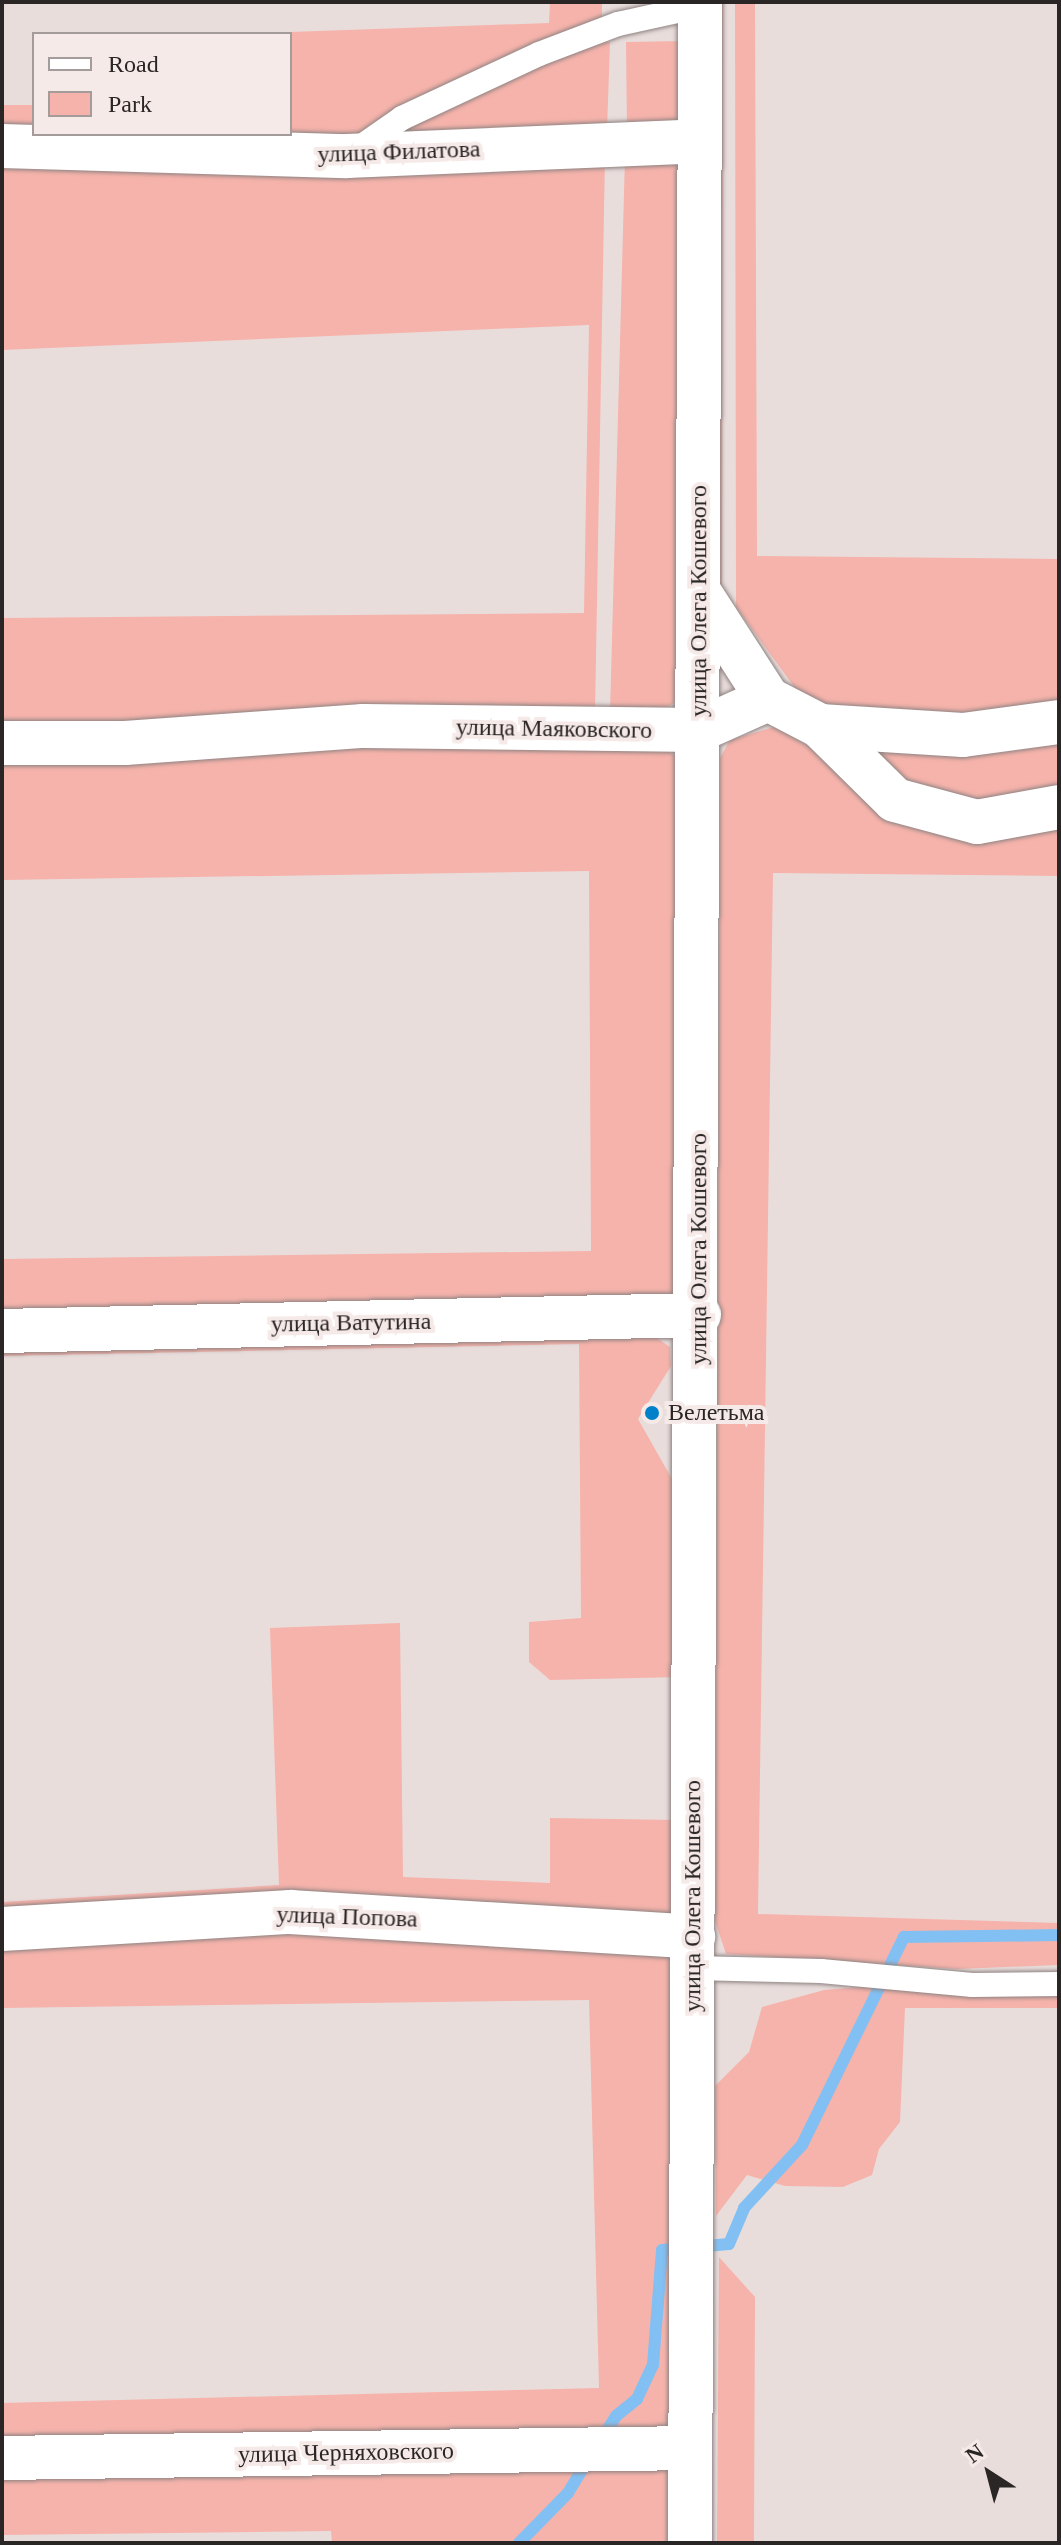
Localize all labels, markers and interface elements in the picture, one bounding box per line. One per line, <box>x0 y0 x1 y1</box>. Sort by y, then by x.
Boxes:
legend <box>32 32 292 136</box>
text: Road <box>108 51 159 77</box>
text: Park <box>108 91 152 117</box>
street label: улица Филатова <box>317 135 481 169</box>
street label: улица Олега Кошевого <box>685 485 713 717</box>
street label: улица Маяковского <box>456 713 652 745</box>
street label: улица Олега Кошевого <box>685 1133 713 1365</box>
street label: улица Ватутина <box>271 1307 431 1339</box>
place label: Велетьма <box>668 1399 764 1427</box>
marker: Велетьма <box>643 1404 661 1422</box>
street label: улица Олега Кошевого <box>679 1780 707 2012</box>
street label: улица Попова <box>276 1900 418 1934</box>
north arrow <box>949 2433 1029 2513</box>
street label: улица Черняховского <box>238 2437 454 2469</box>
text: N <box>961 2438 988 2468</box>

